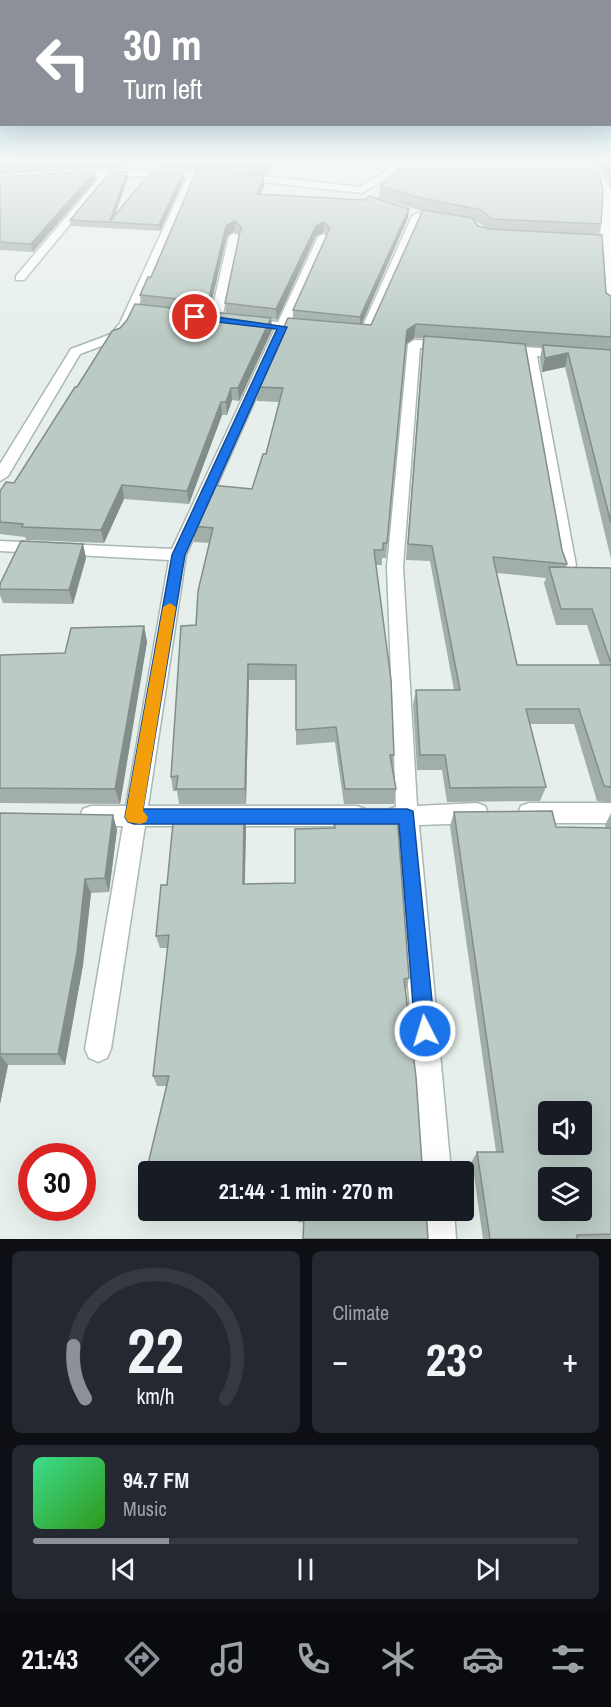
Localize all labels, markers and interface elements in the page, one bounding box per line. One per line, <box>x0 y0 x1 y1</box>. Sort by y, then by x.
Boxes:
text: 30 m <box>123 17 202 73</box>
icon: left <box>24 24 102 102</box>
text: Turn left <box>123 71 202 107</box>
pin <box>169 291 220 342</box>
icon: arrive <box>178 300 211 333</box>
position arrow <box>393 999 457 1063</box>
map controls <box>538 1101 592 1221</box>
button: sound <box>538 1101 592 1155</box>
speed limit sign: 30 <box>18 1143 96 1221</box>
button: layers <box>538 1167 592 1221</box>
text: 21:44 · 1 min · 270 m <box>219 1176 393 1206</box>
text: Climate <box>333 1299 389 1326</box>
text: 22 <box>127 1308 184 1392</box>
text: 23° <box>426 1329 485 1390</box>
text: − <box>333 1338 348 1382</box>
text: + <box>562 1338 578 1382</box>
text: km/h <box>137 1382 175 1411</box>
text: 94.7 FM <box>123 1465 189 1495</box>
text: Music <box>123 1495 167 1522</box>
icon: previous <box>107 1553 140 1586</box>
icon: pause <box>289 1553 322 1586</box>
icon: next <box>471 1553 504 1586</box>
icon: directions <box>121 1638 163 1680</box>
icon: music <box>207 1638 249 1680</box>
icon: phone <box>292 1638 334 1680</box>
icon: climate <box>377 1638 419 1680</box>
icon: car <box>462 1638 504 1680</box>
icon: filters <box>547 1638 589 1680</box>
text: 21:43 <box>22 1641 78 1677</box>

